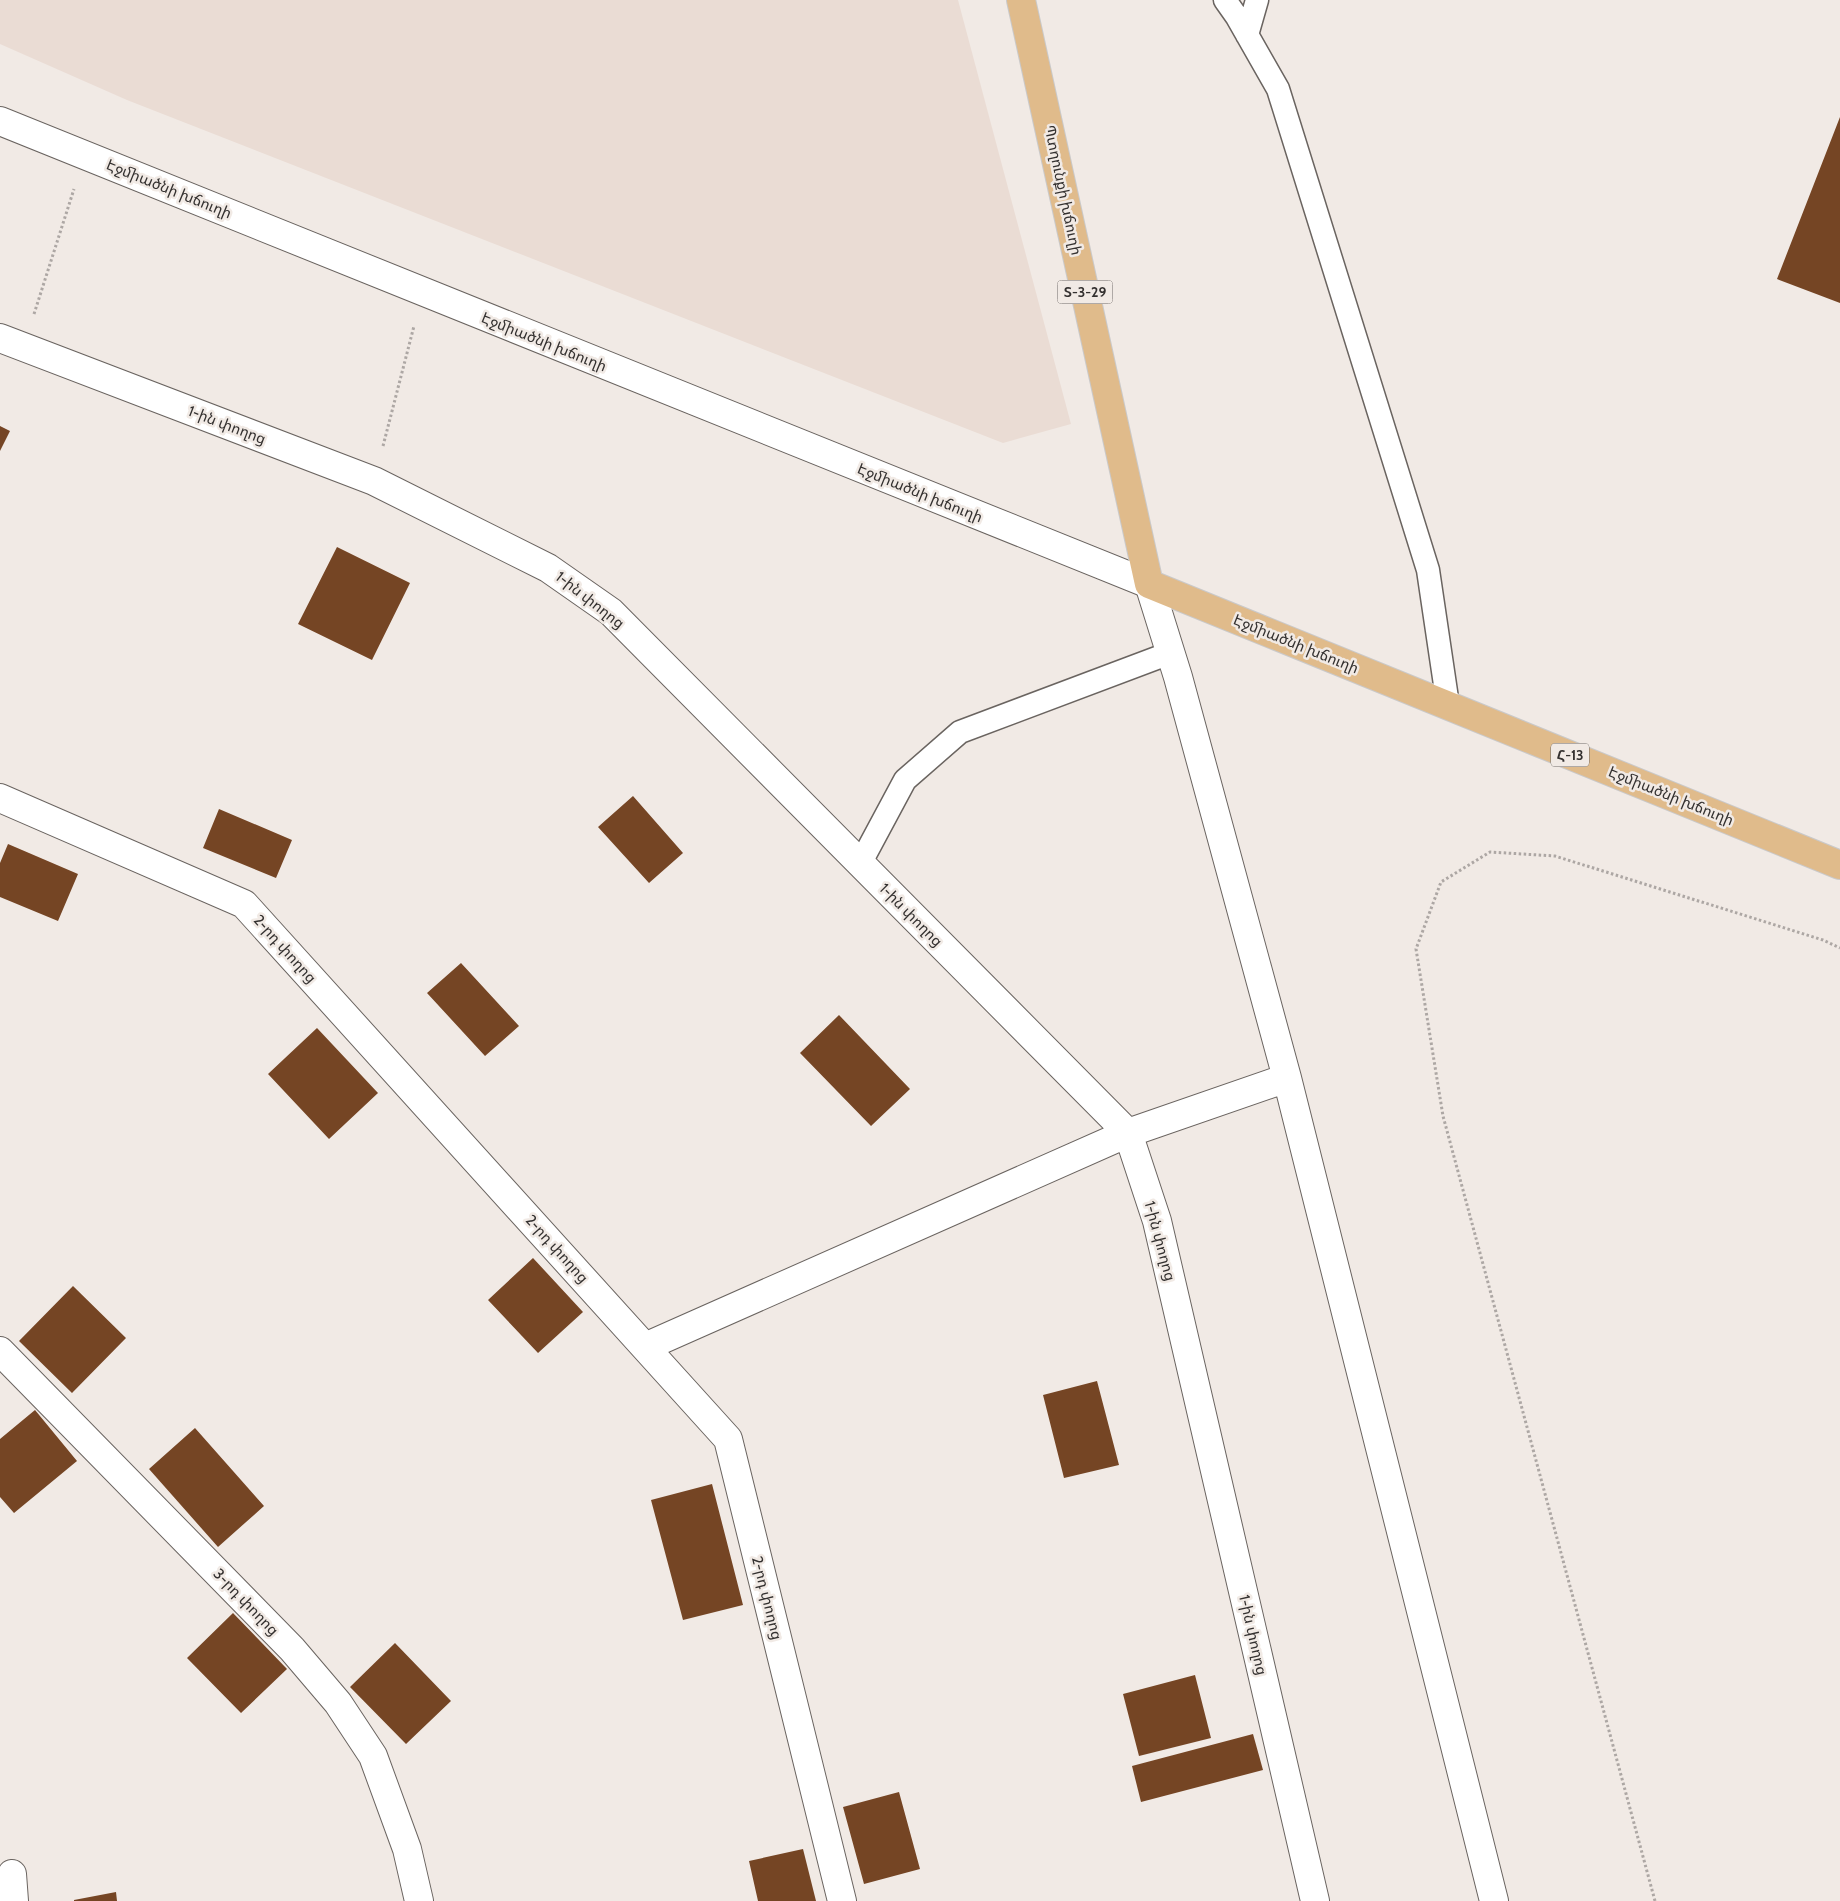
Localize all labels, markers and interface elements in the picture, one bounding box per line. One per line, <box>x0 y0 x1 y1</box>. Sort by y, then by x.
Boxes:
street label: Պտղունքի խճուղի <box>1040 123 1086 257</box>
street label: Էջմիածնի խճուղի <box>104 156 234 222</box>
road number: Տ-3-29 <box>1058 280 1112 304</box>
street label: Էջմիածնի խճուղի <box>479 309 609 375</box>
street label: 1-ին փողոց <box>185 402 269 448</box>
street label: Էջմիածնի խճուղի <box>855 460 985 526</box>
street label: 1-ին փողոց <box>552 568 628 632</box>
street label: Էջմիածնի խճուղի <box>1231 611 1361 677</box>
road number: Հ-13 <box>1551 744 1589 766</box>
street label: Էջմիածնի խճուղի <box>1606 763 1736 829</box>
street label: 1-ին փողոց <box>876 880 946 950</box>
street label: 2-րդ փողոց <box>250 911 320 987</box>
street label: 1-ին փողոց <box>1141 1199 1179 1283</box>
street label: 2-րդ փողոց <box>522 1211 592 1287</box>
street label: 2-րդ փողոց <box>748 1554 786 1642</box>
street label: 3-րդ փողոց <box>210 1565 282 1639</box>
street label: 1-ին փողոց <box>1235 1593 1271 1677</box>

